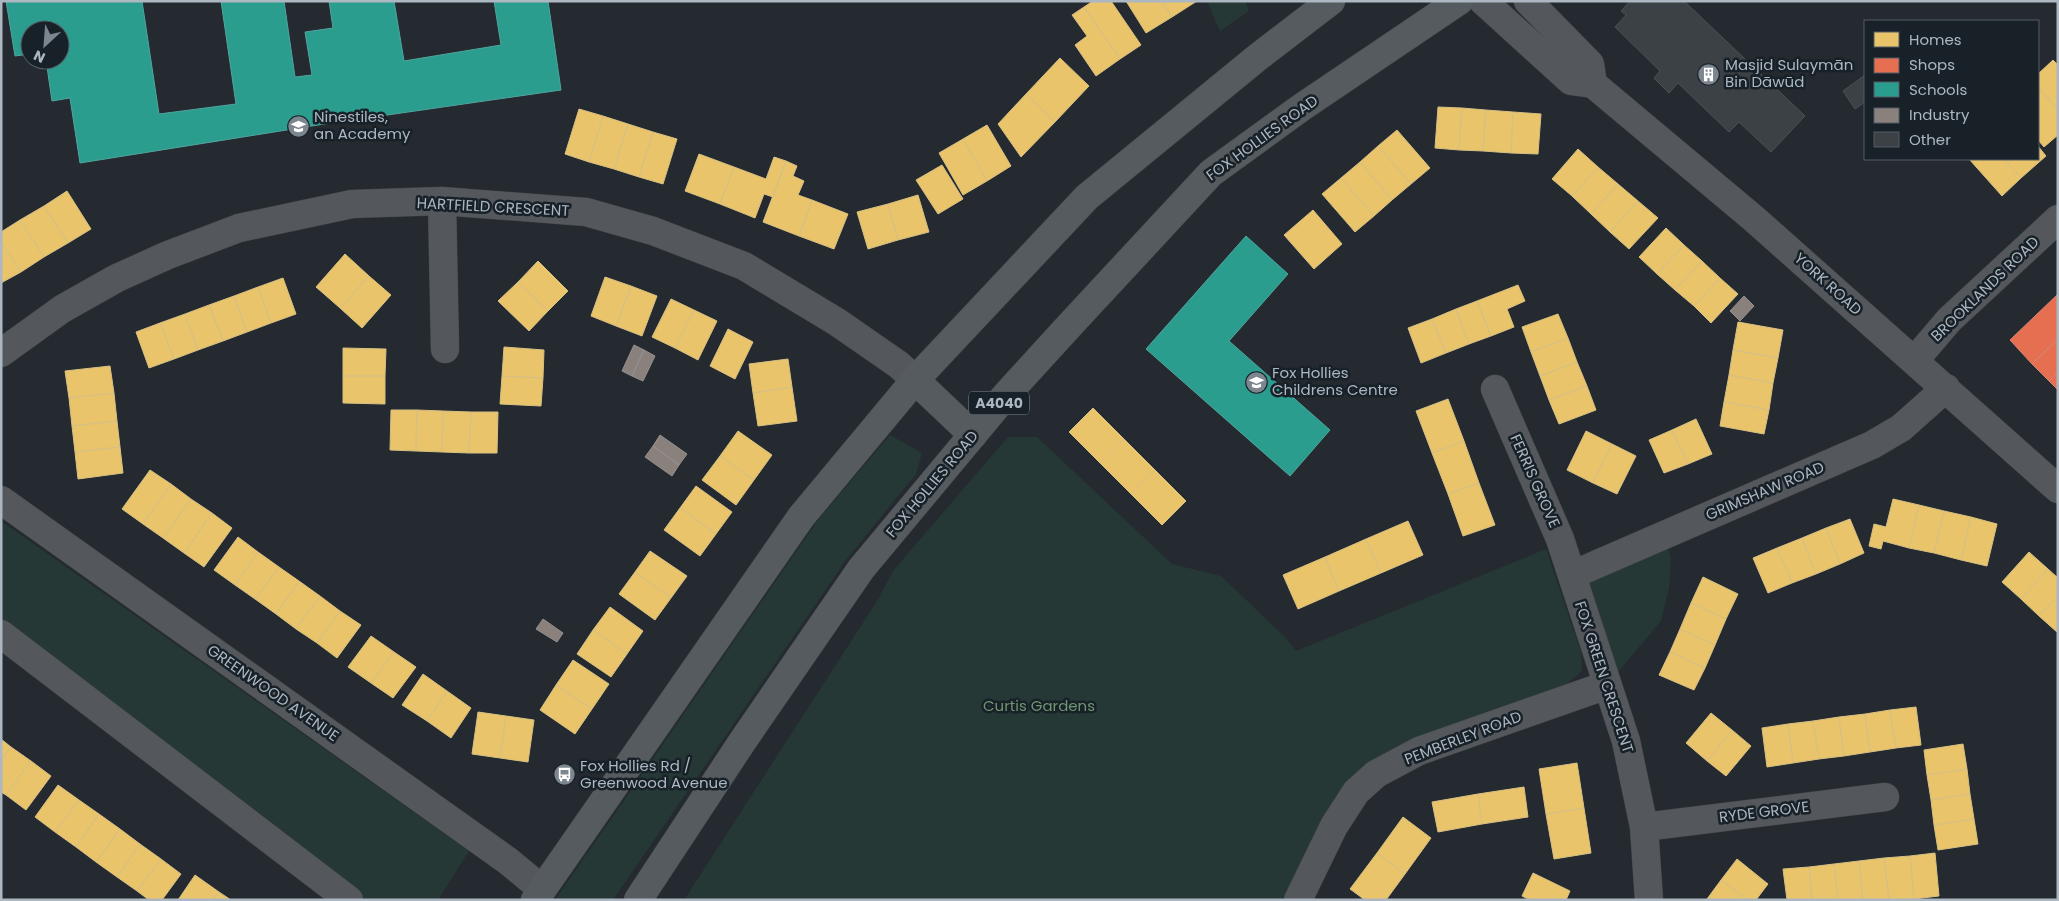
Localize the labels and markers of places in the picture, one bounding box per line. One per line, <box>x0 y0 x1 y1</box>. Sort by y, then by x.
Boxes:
place label: Masjid Sulaymān Bin Dāwūd <box>1725 54 1853 92</box>
building icon: Masjid Sulaymān Bin Dāwūd <box>1697 62 1721 86</box>
place label: Ninestiles, an Academy <box>314 106 411 144</box>
school or university icon: Ninestiles, an Academy <box>286 114 310 138</box>
place label: Fox Hollies Childrens Centre <box>1272 362 1398 400</box>
school or university icon: Fox Hollies Childrens Centre <box>1244 370 1268 394</box>
place label: Fox Hollies Rd / Greenwood Avenue <box>580 755 727 793</box>
bus stop icon: Fox Hollies Rd / Greenwood Avenue <box>552 763 576 787</box>

